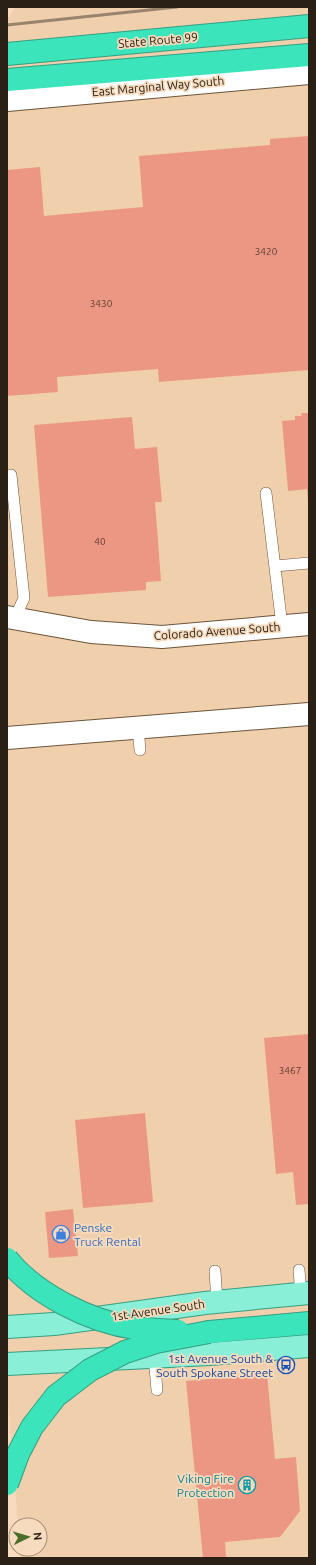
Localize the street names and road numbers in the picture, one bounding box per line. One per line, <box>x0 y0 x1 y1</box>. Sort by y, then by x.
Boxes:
street label: State Route 99 <box>118 30 198 50</box>
street label: East Marginal Way South <box>91 74 225 98</box>
street label: Colorado Avenue South <box>153 620 281 642</box>
street label: 1st Avenue South <box>110 1297 206 1323</box>

